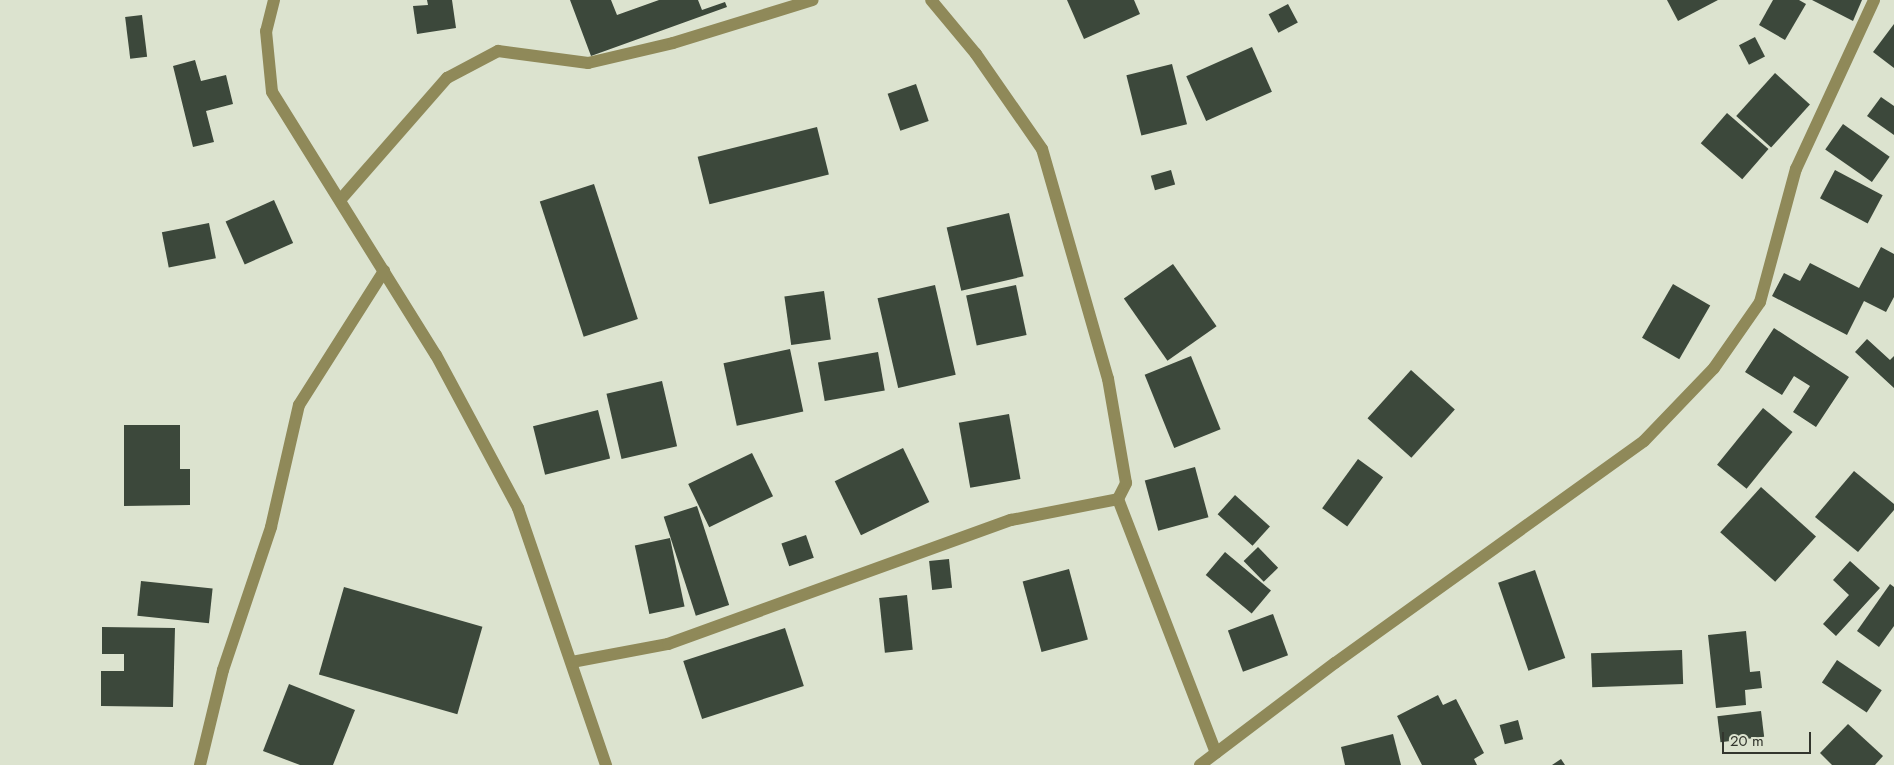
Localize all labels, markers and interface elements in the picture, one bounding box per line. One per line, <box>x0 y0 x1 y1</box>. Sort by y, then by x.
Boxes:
scale bar <box>1724 722 1813 754</box>
text: 20 m <box>1730 730 1764 752</box>

